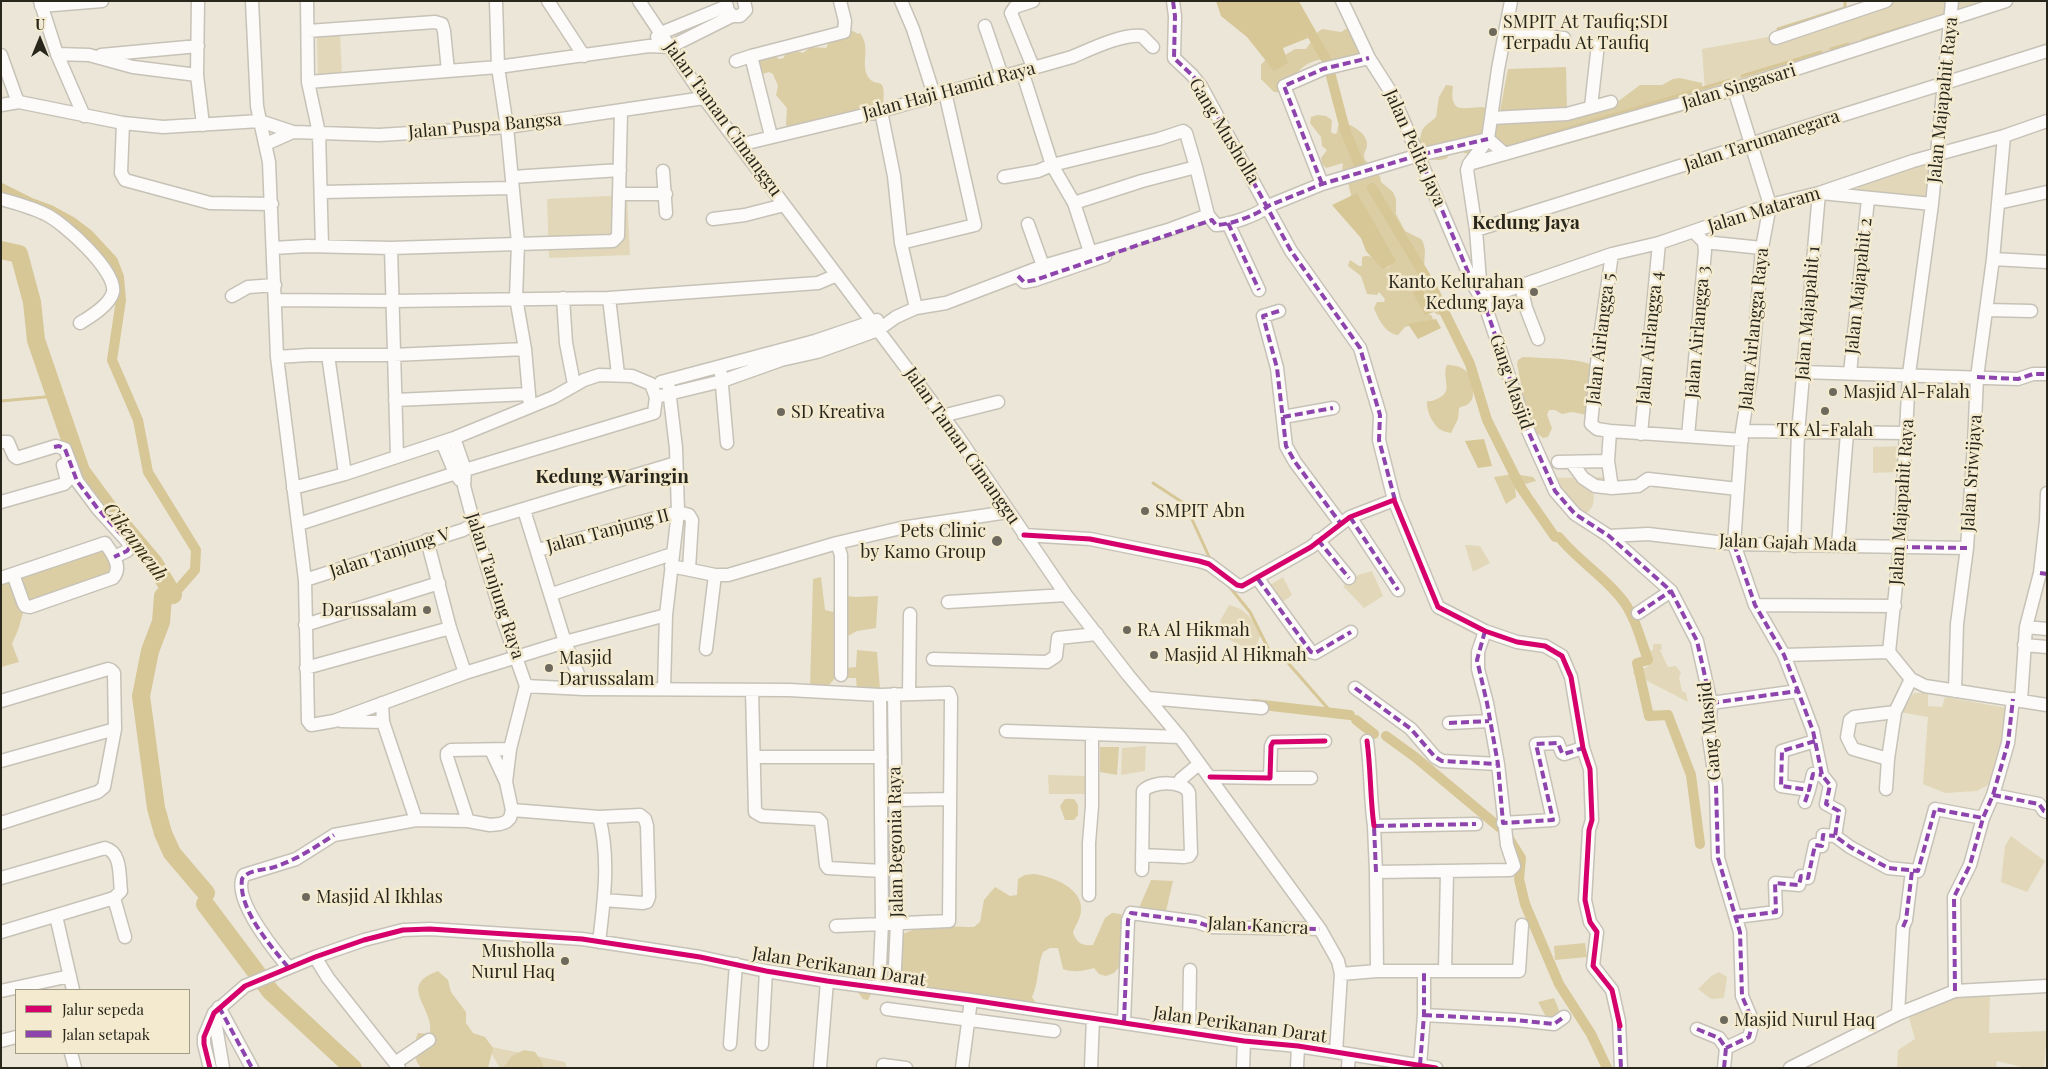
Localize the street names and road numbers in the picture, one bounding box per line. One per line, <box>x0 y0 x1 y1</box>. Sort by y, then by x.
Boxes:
street label: Jalan Majapahit Raya <box>1924 16 1962 184</box>
street label: Jalan Taman Cimanggu <box>659 37 787 201</box>
street label: Jalan Haji Hamid Raya <box>860 58 1038 124</box>
street label: Jalan Singasari <box>1679 59 1799 115</box>
street label: Gang Musholla <box>1184 74 1264 188</box>
street label: Jalan Pelita Jaya <box>1380 86 1450 210</box>
street label: Jalan Tarumanegara <box>1682 106 1842 176</box>
street label: Jalan Puspa Bangsa <box>407 109 563 143</box>
street label: Jalan Mataram <box>1705 183 1823 237</box>
street label: Jalan Majapahit 2 <box>1841 217 1877 355</box>
street label: Jalan Majapahit 1 <box>1791 245 1825 381</box>
street label: Jalan Airlangga Raya <box>1735 247 1773 411</box>
street label: Jalan Airlangga 3 <box>1681 265 1715 399</box>
street label: Jalan Airlangga 4 <box>1632 270 1668 406</box>
street label: Jalan Airlangga 5 <box>1582 272 1620 406</box>
street label: Gang Masjid <box>1485 332 1537 432</box>
street label: Jalan Taman Cimanggu <box>900 363 1024 529</box>
street label: Jalan Sriwijaya <box>1957 414 1987 532</box>
street label: Jalan Majapahit Raya <box>1885 418 1919 586</box>
street label: Jalan Tanjung II <box>544 504 672 558</box>
street label: Jalan Tanjung Raya <box>461 510 529 662</box>
street label: Jalan Tanjung V <box>327 523 453 583</box>
street label: Jalan Gajah Mada <box>1719 530 1857 556</box>
street label: Gang Masjid <box>1694 681 1726 781</box>
street label: Jalan Begonia Raya <box>884 766 908 918</box>
street label: Jalan Kancra <box>1207 913 1309 939</box>
street label: Jalan Perikanan Darat <box>751 943 927 991</box>
street label: Jalan Perikanan Darat <box>1152 1002 1328 1048</box>

